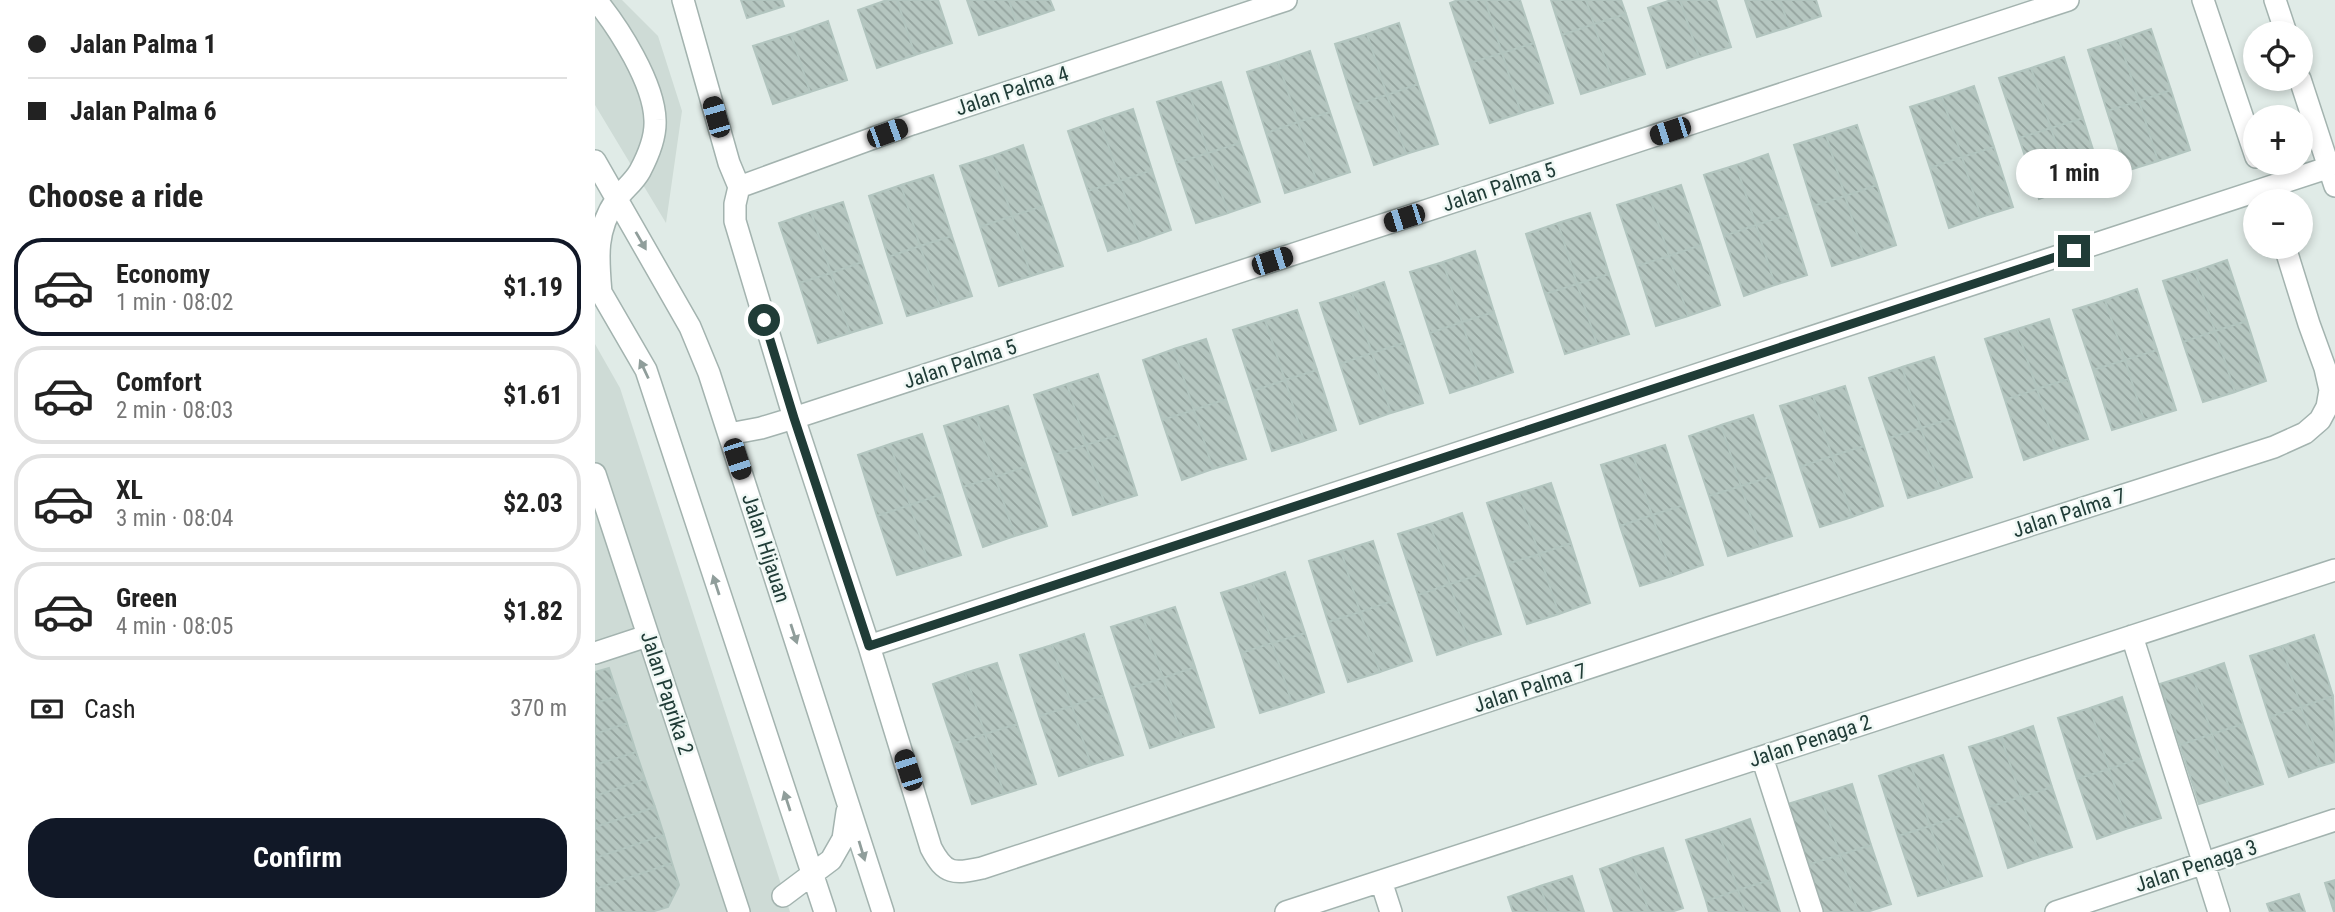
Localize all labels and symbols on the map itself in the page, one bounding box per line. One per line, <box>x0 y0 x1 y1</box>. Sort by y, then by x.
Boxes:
street label: Jalan Palma 4 <box>952 61 1072 121</box>
car <box>701 94 732 140</box>
car <box>1647 115 1694 147</box>
car <box>864 116 911 150</box>
callout: 1 min <box>2016 149 2132 198</box>
street label: Jalan Palma 5 <box>1439 157 1559 217</box>
car <box>1381 202 1428 234</box>
one-way arrow <box>634 232 647 251</box>
route end <box>2058 235 2090 267</box>
car <box>1249 245 1296 277</box>
route start <box>748 304 780 336</box>
street label: Jalan Palma 5 <box>900 334 1020 394</box>
one-way arrow <box>638 359 650 379</box>
car <box>721 436 754 482</box>
street label: Jalan Palma 7 <box>2009 483 2129 543</box>
street label: Jalan Hijauan <box>737 491 795 605</box>
one-way arrow <box>710 574 721 595</box>
one-way arrow <box>789 624 800 645</box>
street label: Jalan Paprika 2 <box>636 628 698 758</box>
street label: Jalan Palma 7 <box>1470 658 1590 718</box>
street label: Jalan Penaga 2 <box>1746 710 1874 772</box>
car <box>892 747 925 793</box>
one-way arrow <box>781 790 792 811</box>
street label: Jalan Penaga 3 <box>2132 835 2260 897</box>
one-way arrow <box>858 841 868 862</box>

